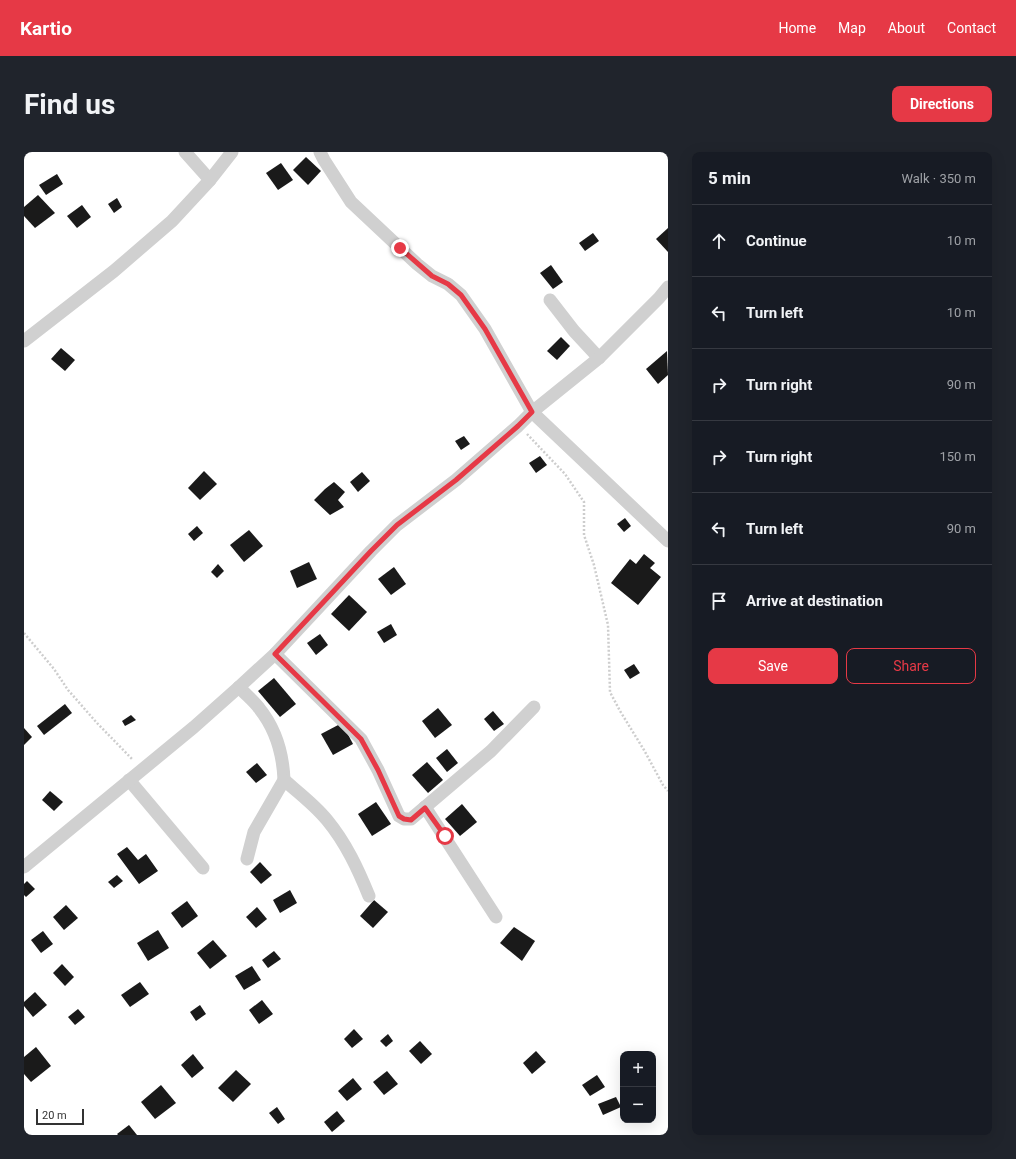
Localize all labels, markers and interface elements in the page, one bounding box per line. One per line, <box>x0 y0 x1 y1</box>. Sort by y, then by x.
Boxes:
text: Kartio <box>20 17 72 40</box>
text: Home <box>778 20 816 36</box>
text: Map <box>838 20 866 36</box>
text: About <box>888 20 925 36</box>
text: Contact <box>947 20 996 36</box>
button: Directions <box>892 86 992 122</box>
text: Find us <box>24 88 115 121</box>
text: 5 min <box>708 168 751 188</box>
text: Walk · 350 m <box>901 171 976 186</box>
icon: ahead <box>708 230 730 252</box>
text: Continue <box>746 232 807 250</box>
text: 10 m <box>947 233 976 248</box>
route end <box>391 239 409 257</box>
icon: left <box>708 302 730 324</box>
text: Turn left <box>746 304 803 322</box>
text: 10 m <box>947 305 976 320</box>
icon: right <box>708 374 730 396</box>
text: Turn right <box>746 376 812 394</box>
text: 90 m <box>947 377 976 392</box>
icon: right <box>708 446 730 468</box>
text: Turn right <box>746 448 812 466</box>
text: 150 m <box>939 449 976 464</box>
icon: left <box>708 518 730 540</box>
text: Turn left <box>746 520 803 538</box>
text: 90 m <box>947 521 976 536</box>
icon: arrive <box>708 590 730 612</box>
text: Arrive at destination <box>746 592 883 610</box>
button: Save <box>708 648 838 684</box>
button: Share <box>846 648 976 684</box>
route start <box>436 827 454 845</box>
map controls <box>620 1051 656 1123</box>
button: + <box>620 1051 656 1087</box>
button: − <box>620 1087 656 1123</box>
scale bar <box>36 1107 84 1126</box>
text: 20 m <box>42 1109 67 1122</box>

